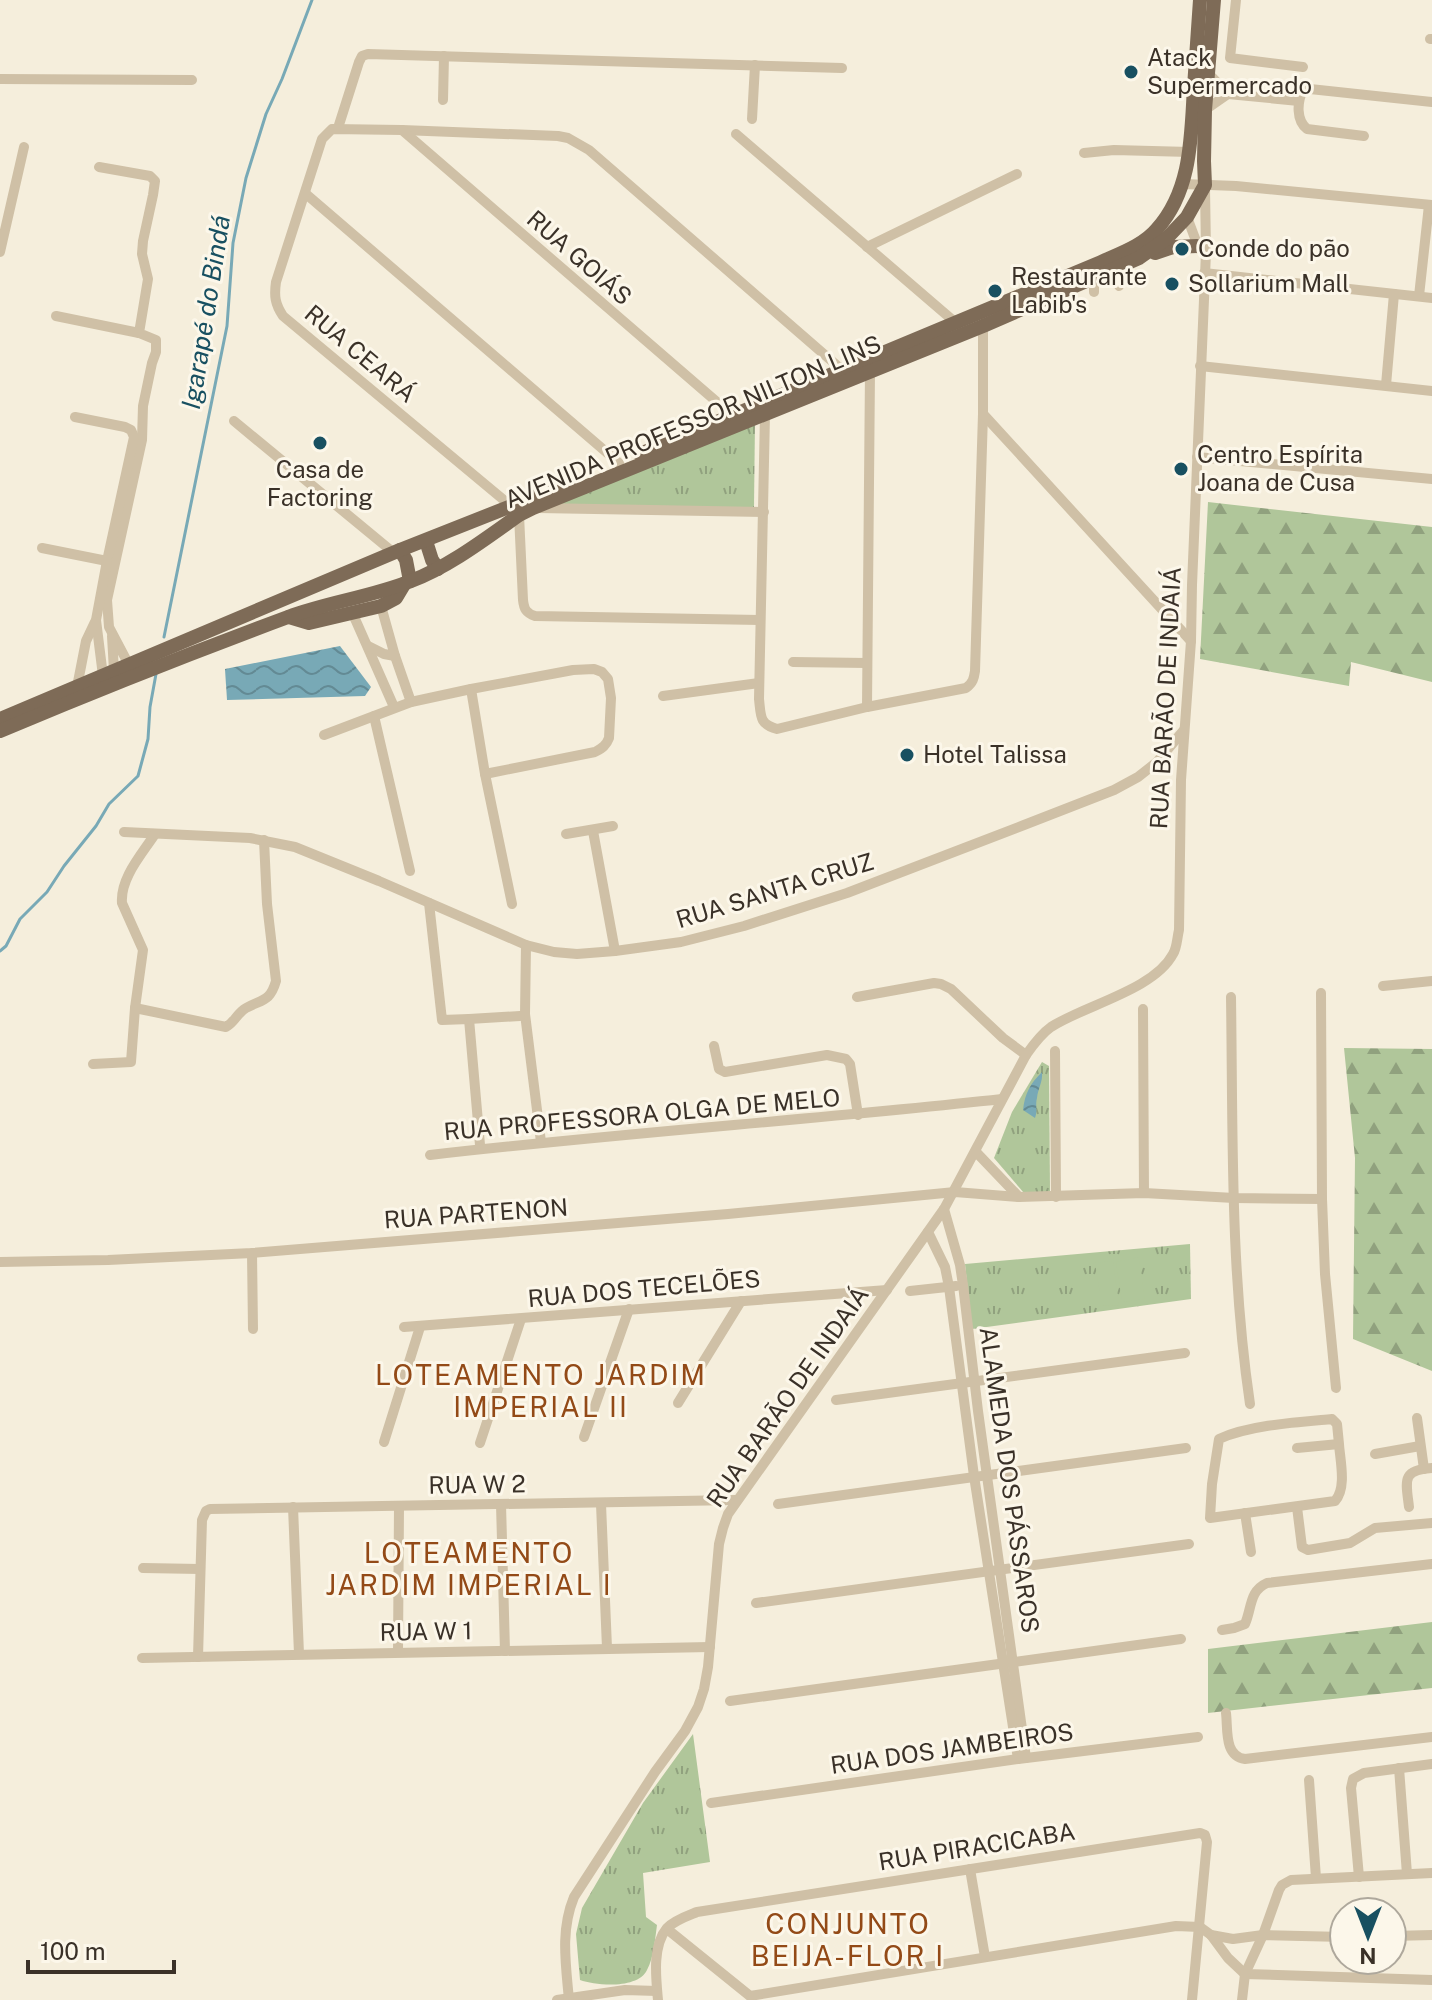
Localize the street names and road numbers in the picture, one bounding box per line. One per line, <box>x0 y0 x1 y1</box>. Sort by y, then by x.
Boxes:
street label: RUA GOIÁS <box>522 204 638 310</box>
street label: RUA CEARÁ <box>299 299 422 408</box>
street label: AVENIDA PROFESSOR NILTON LINS <box>500 329 885 513</box>
street label: RUA BARÃO DE INDAIÁ <box>1144 566 1186 830</box>
street label: RUA SANTA CRUZ <box>673 847 877 933</box>
street label: RUA PROFESSORA OLGA DE MELO <box>443 1083 841 1145</box>
street label: RUA PARTENON <box>383 1193 569 1233</box>
street label: RUA DOS TECELÕES <box>526 1264 761 1312</box>
street label: RUA BARÃO DE INDAIÁ <box>700 1281 874 1512</box>
street label: ALAMEDA DOS PÁSSAROS <box>975 1325 1045 1635</box>
street label: RUA W 2 <box>428 1469 526 1499</box>
street label: RUA W 1 <box>379 1616 473 1646</box>
street label: RUA DOS JAMBEIROS <box>828 1717 1075 1779</box>
street label: RUA PIRACICABA <box>876 1817 1077 1875</box>

